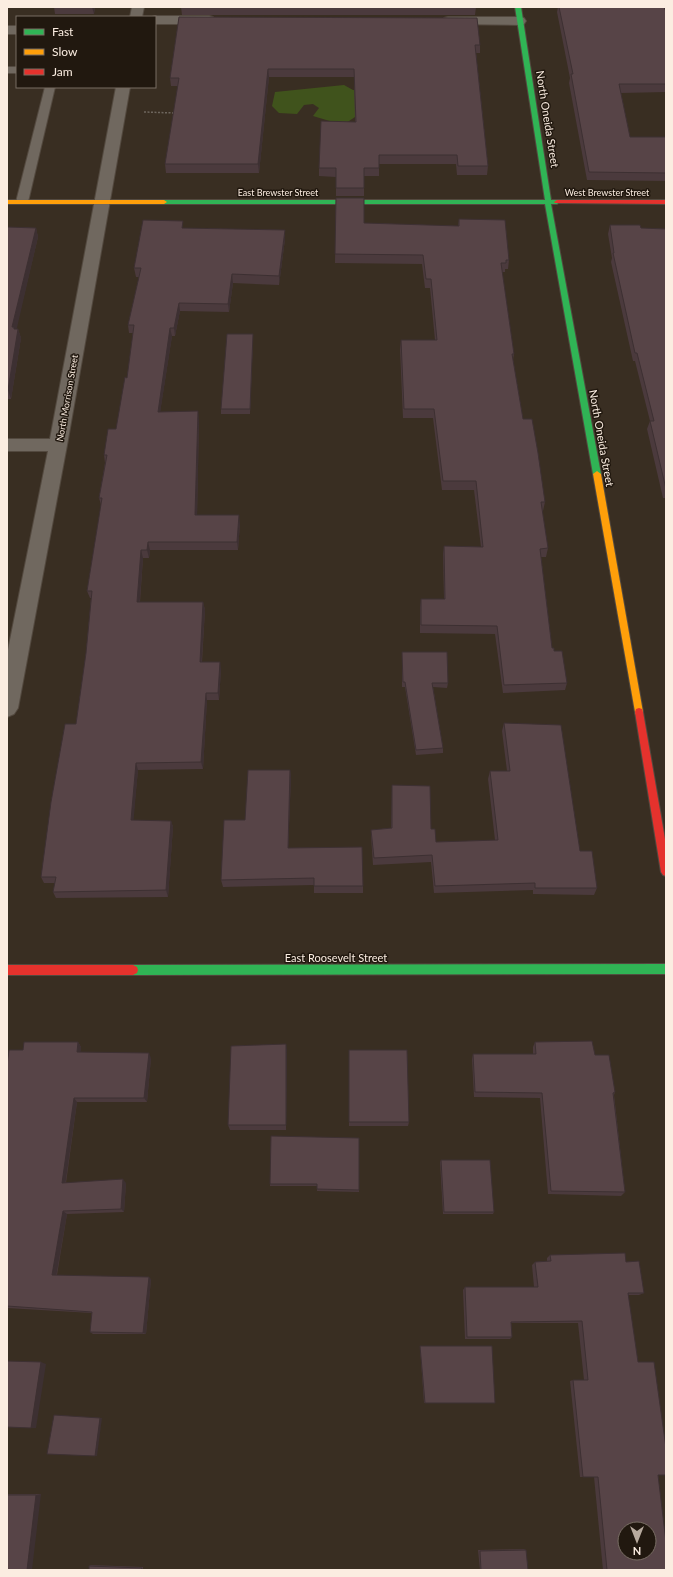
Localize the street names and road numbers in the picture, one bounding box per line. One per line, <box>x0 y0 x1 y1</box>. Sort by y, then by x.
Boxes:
street label: North Oneida Street <box>534 70 562 168</box>
street label: East Brewster Street <box>238 187 319 198</box>
street label: West Brewster Street <box>565 187 650 198</box>
street label: North Morrison Street <box>54 353 80 442</box>
street label: North Oneida Street <box>587 389 617 487</box>
street label: East Roosevelt Street <box>285 951 387 964</box>

